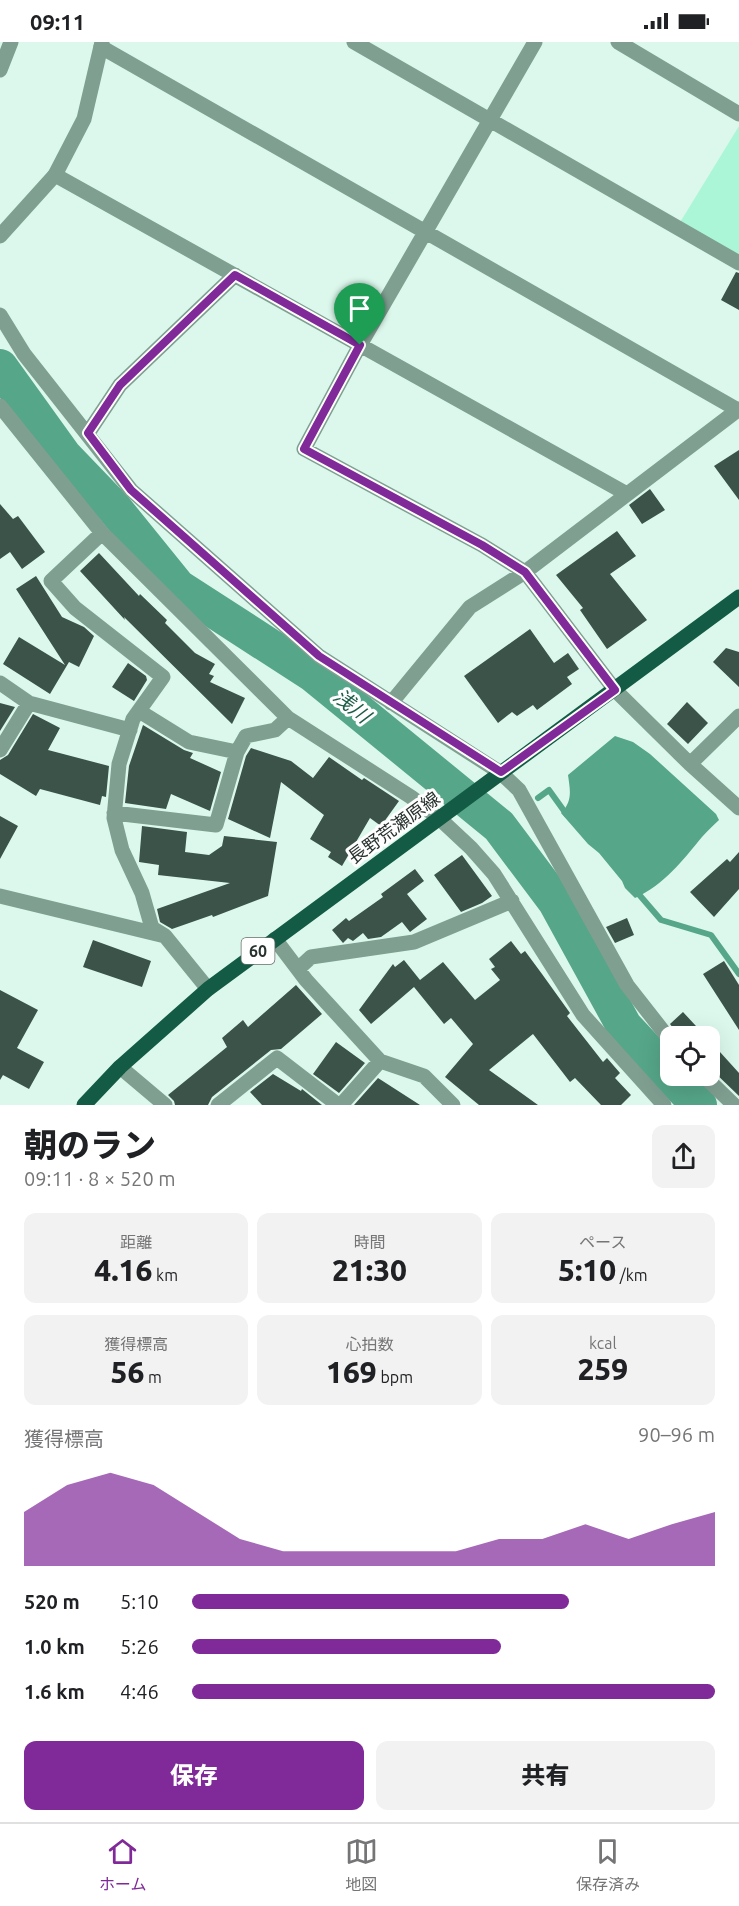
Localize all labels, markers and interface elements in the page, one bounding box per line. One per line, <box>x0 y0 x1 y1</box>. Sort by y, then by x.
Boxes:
text: 09:11 <box>30 9 85 34</box>
pin <box>334 283 385 345</box>
icon: arrive <box>343 292 376 325</box>
water label: 浅川 <box>330 684 377 728</box>
street label: 長野荒瀬原線 <box>344 787 443 867</box>
road number: 60 <box>242 938 274 964</box>
map controls <box>660 1026 720 1086</box>
button: locate <box>660 1026 720 1086</box>
button: share <box>652 1125 715 1188</box>
text: 朝のラン <box>24 1126 156 1163</box>
text: 09:11 · 8 × 520 m <box>24 1167 176 1190</box>
text: 距離 <box>120 1233 152 1251</box>
text: 時間 <box>353 1233 386 1251</box>
text: ペース <box>579 1233 626 1251</box>
text: 4.16 <box>94 1253 152 1287</box>
text: 21:30 <box>332 1253 407 1287</box>
text: 5:10 <box>558 1253 616 1287</box>
text: km <box>152 1266 178 1284</box>
text: /km <box>616 1266 648 1284</box>
text: kcal <box>589 1334 617 1352</box>
text: 獲得標高 <box>104 1335 168 1353</box>
text: 心拍数 <box>345 1335 394 1353</box>
text: 259 <box>577 1352 628 1386</box>
text: 56 <box>111 1355 144 1389</box>
text: 169 <box>326 1355 377 1389</box>
text: m <box>144 1368 162 1386</box>
text: bpm <box>377 1368 413 1386</box>
text: 90–96 m <box>638 1423 715 1446</box>
text: 獲得標高 <box>24 1427 104 1450</box>
text: 520 m <box>24 1590 80 1613</box>
text: 5:10 <box>120 1590 159 1613</box>
text: 1.0 km <box>24 1635 85 1658</box>
text: 5:26 <box>120 1635 159 1658</box>
text: 1.6 km <box>24 1680 85 1703</box>
text: 4:46 <box>120 1680 159 1703</box>
button: 保存 <box>24 1741 364 1810</box>
button: 共有 <box>376 1741 715 1810</box>
tab: ホーム <box>99 1835 147 1895</box>
tab: 地図 <box>345 1835 378 1895</box>
tab: 保存済み <box>576 1835 640 1895</box>

